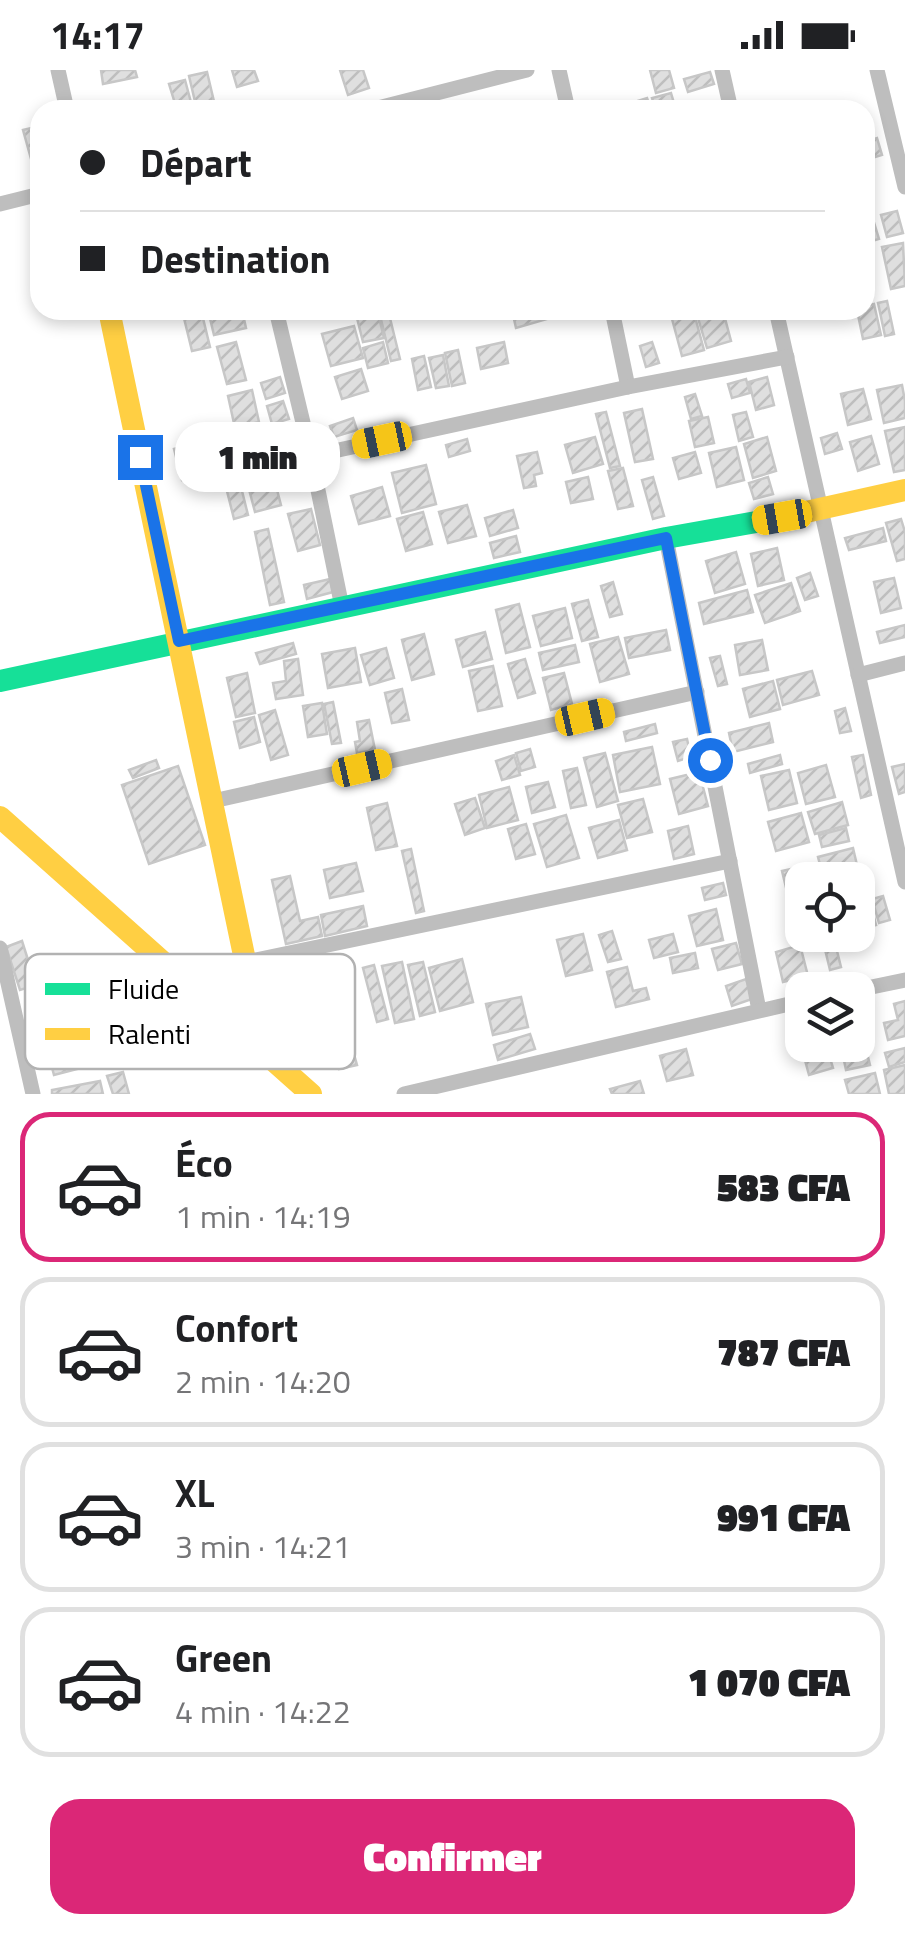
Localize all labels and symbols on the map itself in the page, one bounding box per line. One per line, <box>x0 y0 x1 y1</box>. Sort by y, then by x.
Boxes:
car <box>350 419 414 461</box>
callout: 1 min <box>175 422 340 492</box>
route end <box>118 435 163 480</box>
car <box>750 497 814 537</box>
car <box>552 696 618 738</box>
route start <box>688 738 733 783</box>
car <box>329 747 395 789</box>
legend <box>25 954 355 1069</box>
text: Fluide <box>108 967 179 1010</box>
text: Ralenti <box>108 1012 191 1055</box>

